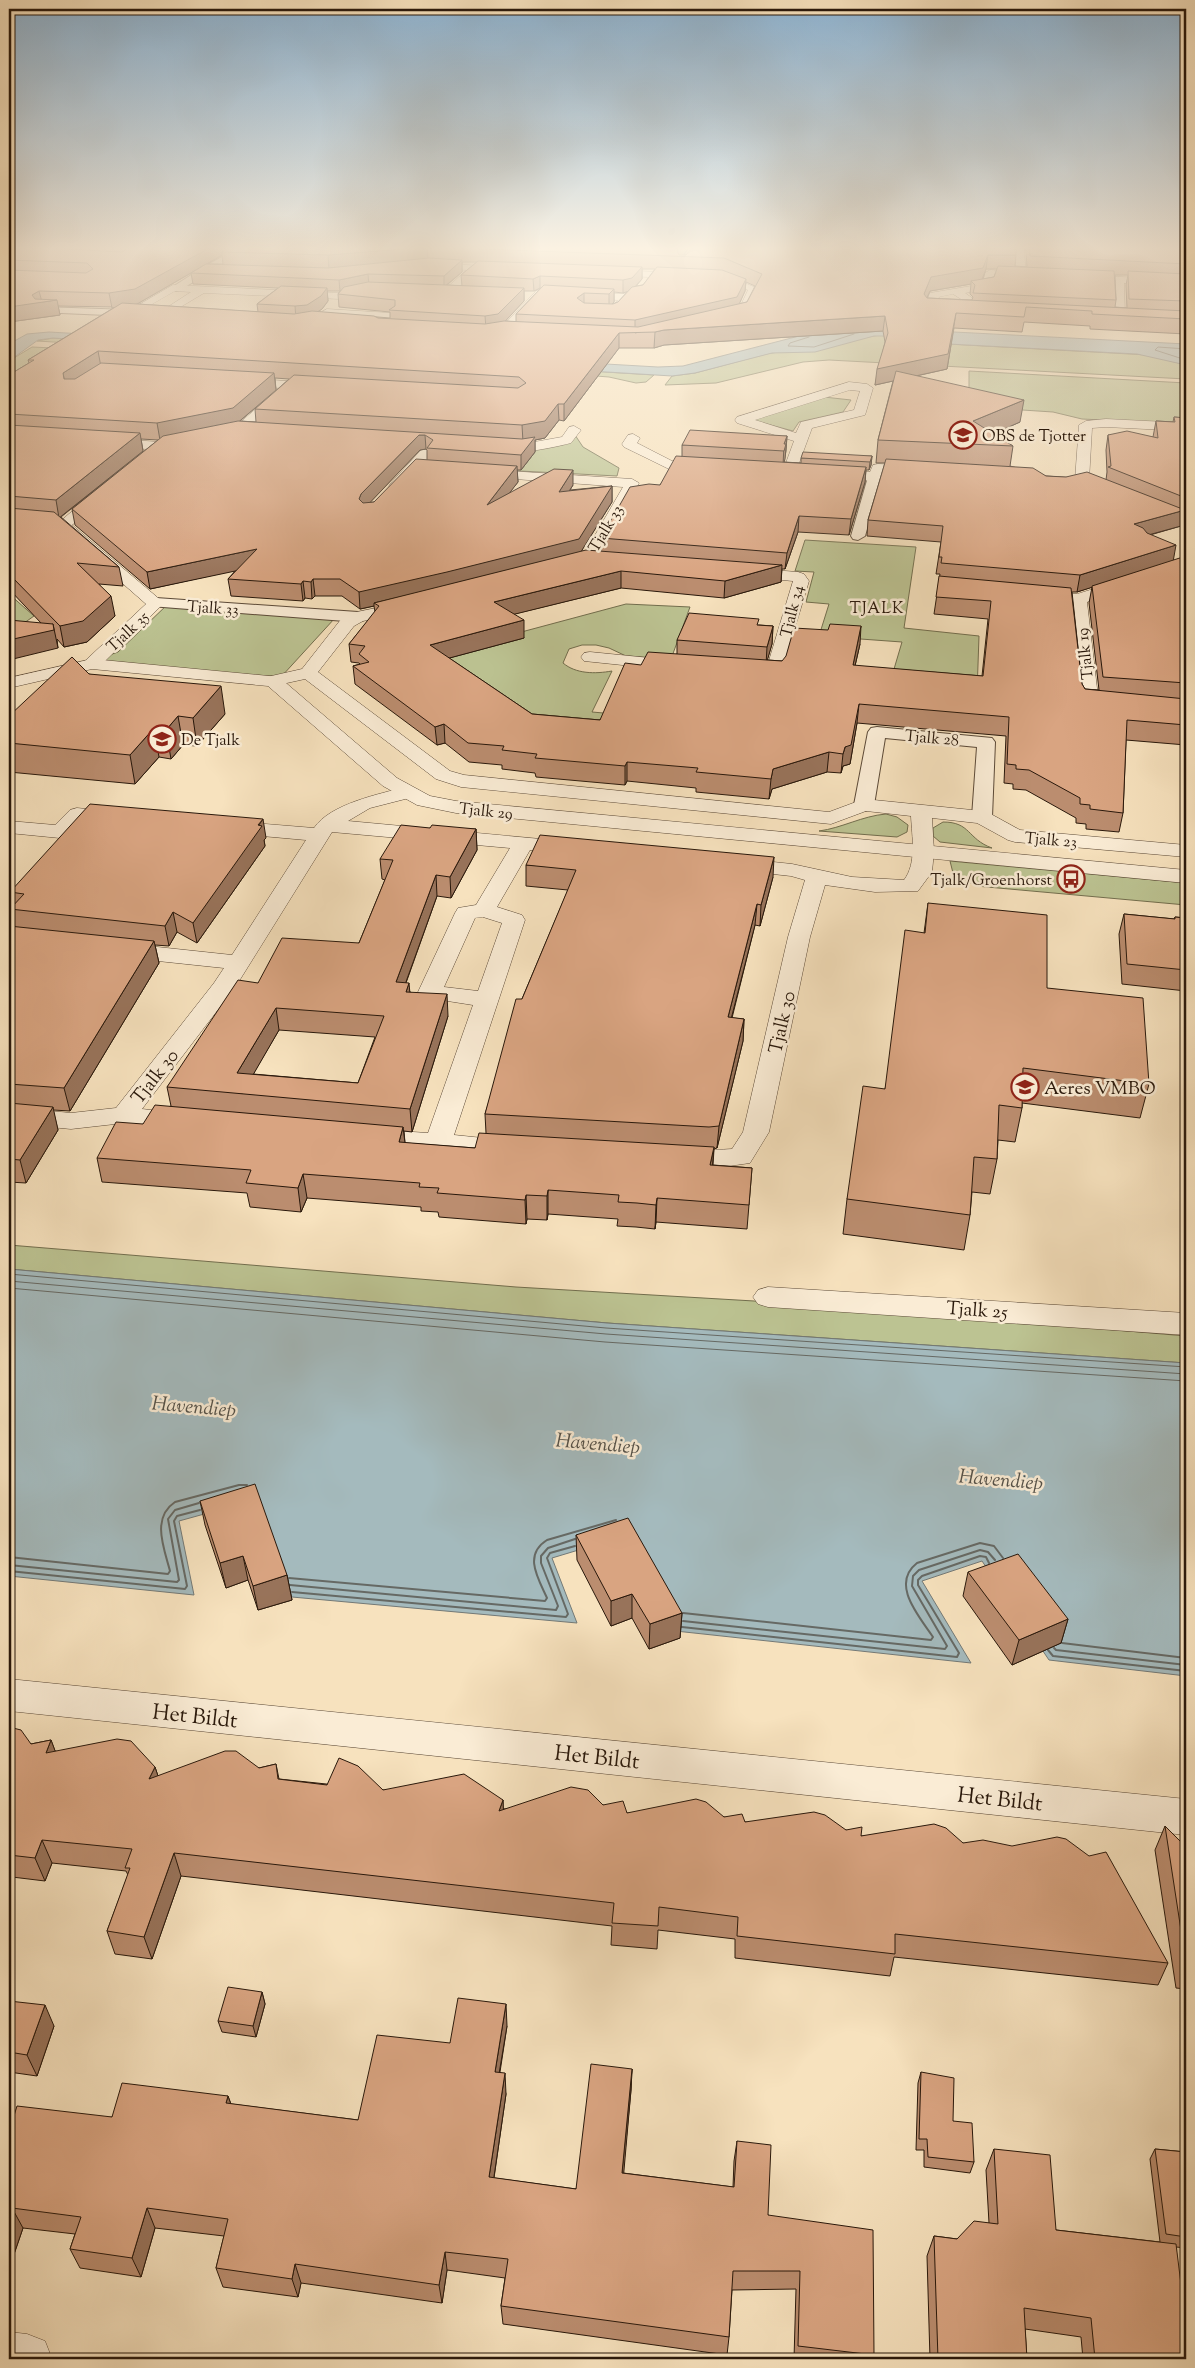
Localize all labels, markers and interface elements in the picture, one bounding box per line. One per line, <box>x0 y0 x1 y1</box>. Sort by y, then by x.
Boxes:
school or university icon: OBS de Tjotter <box>948 420 978 450</box>
place label: OBS de Tjotter <box>982 426 1086 449</box>
street label: Tjalk 33 <box>584 501 630 557</box>
street label: Tjalk 34 <box>776 583 811 640</box>
street label: Tjalk 33 <box>186 596 239 623</box>
district label: TJALK <box>849 598 905 621</box>
street label: Tjalk 35 <box>102 607 155 659</box>
street label: Tjalk 19 <box>1072 627 1101 681</box>
school or university icon: De Tjalk <box>147 724 177 754</box>
street label: Tjalk 28 <box>904 726 960 753</box>
place label: De Tjalk <box>181 730 240 753</box>
street label: Tjalk 29 <box>458 798 514 827</box>
street label: Tjalk 23 <box>1024 828 1078 855</box>
bus stop icon: Tjalk/Groenhorst <box>1056 864 1086 894</box>
place label: Tjalk/Groenhorst <box>930 870 1053 893</box>
street label: Tjalk 30 <box>763 989 804 1057</box>
street label: Tjalk 30 <box>126 1044 186 1111</box>
school or university icon: Aeres VMBO <box>1010 1072 1040 1102</box>
place label: Aeres VMBO <box>1044 1076 1156 1103</box>
street label: Tjalk 25 <box>945 1296 1009 1327</box>
water label: Havendiep <box>150 1390 237 1427</box>
water label: Havendiep <box>554 1427 641 1464</box>
water label: Havendiep <box>957 1463 1044 1500</box>
street label: Het Bildt <box>150 1698 239 1738</box>
street label: Het Bildt <box>552 1739 641 1779</box>
street label: Het Bildt <box>955 1781 1044 1821</box>

